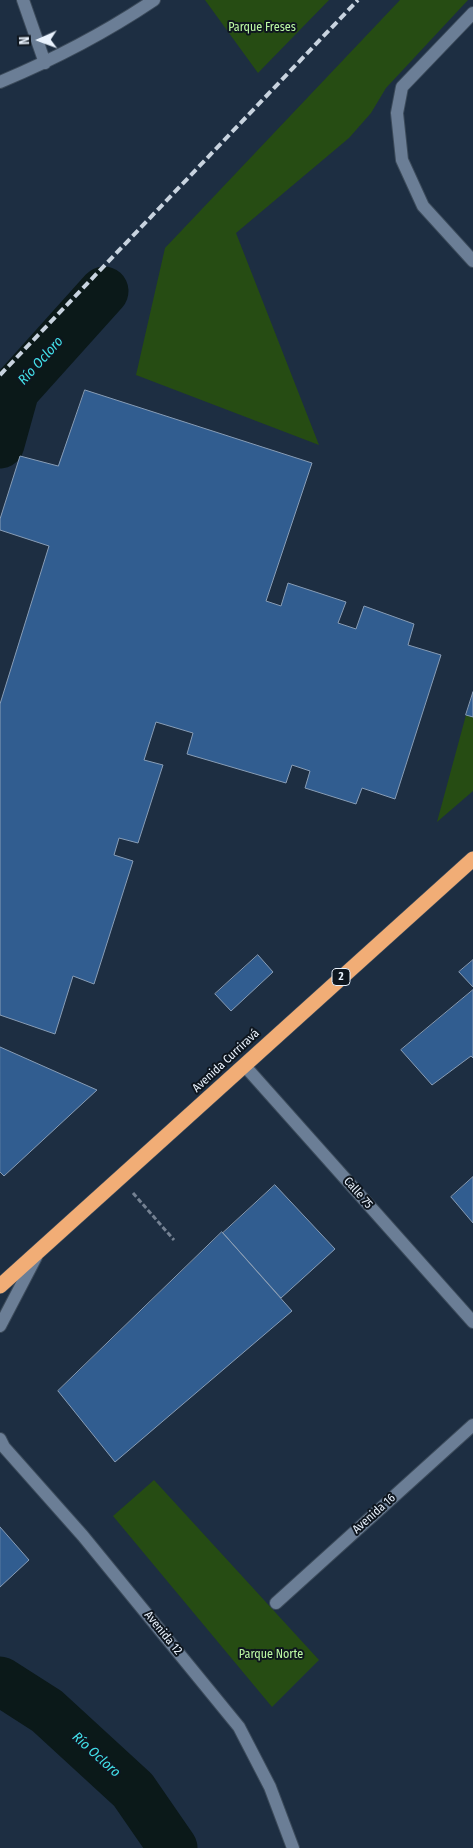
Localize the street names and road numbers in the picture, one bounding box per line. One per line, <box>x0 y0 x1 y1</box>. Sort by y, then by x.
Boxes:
road number: 2 <box>332 969 350 986</box>
street label: Avenida Curriravá <box>190 1026 262 1096</box>
street label: Calle 75 <box>340 1174 376 1212</box>
street label: Avenida 16 <box>350 1491 398 1537</box>
street label: Avenida 12 <box>141 1608 185 1658</box>

